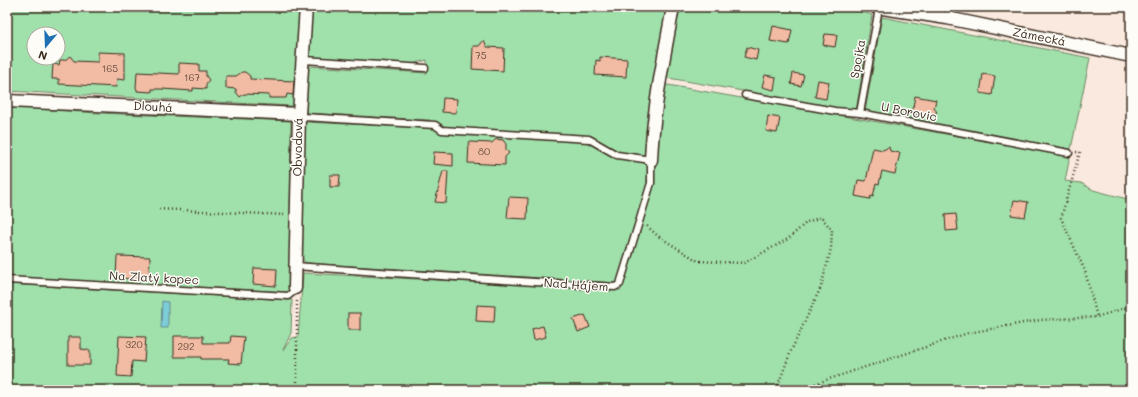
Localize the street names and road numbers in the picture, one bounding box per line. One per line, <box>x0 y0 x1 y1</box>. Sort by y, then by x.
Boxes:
street label: Zámecká <box>1011 23 1067 49</box>
street label: Spojka <box>846 38 868 80</box>
street label: Dlouhá <box>133 97 173 115</box>
street label: U Borovic <box>880 98 939 124</box>
street label: Obvodová <box>288 118 306 176</box>
street label: Na Zlatý kopec <box>109 267 199 287</box>
street label: Nad Hájem <box>543 274 609 294</box>

